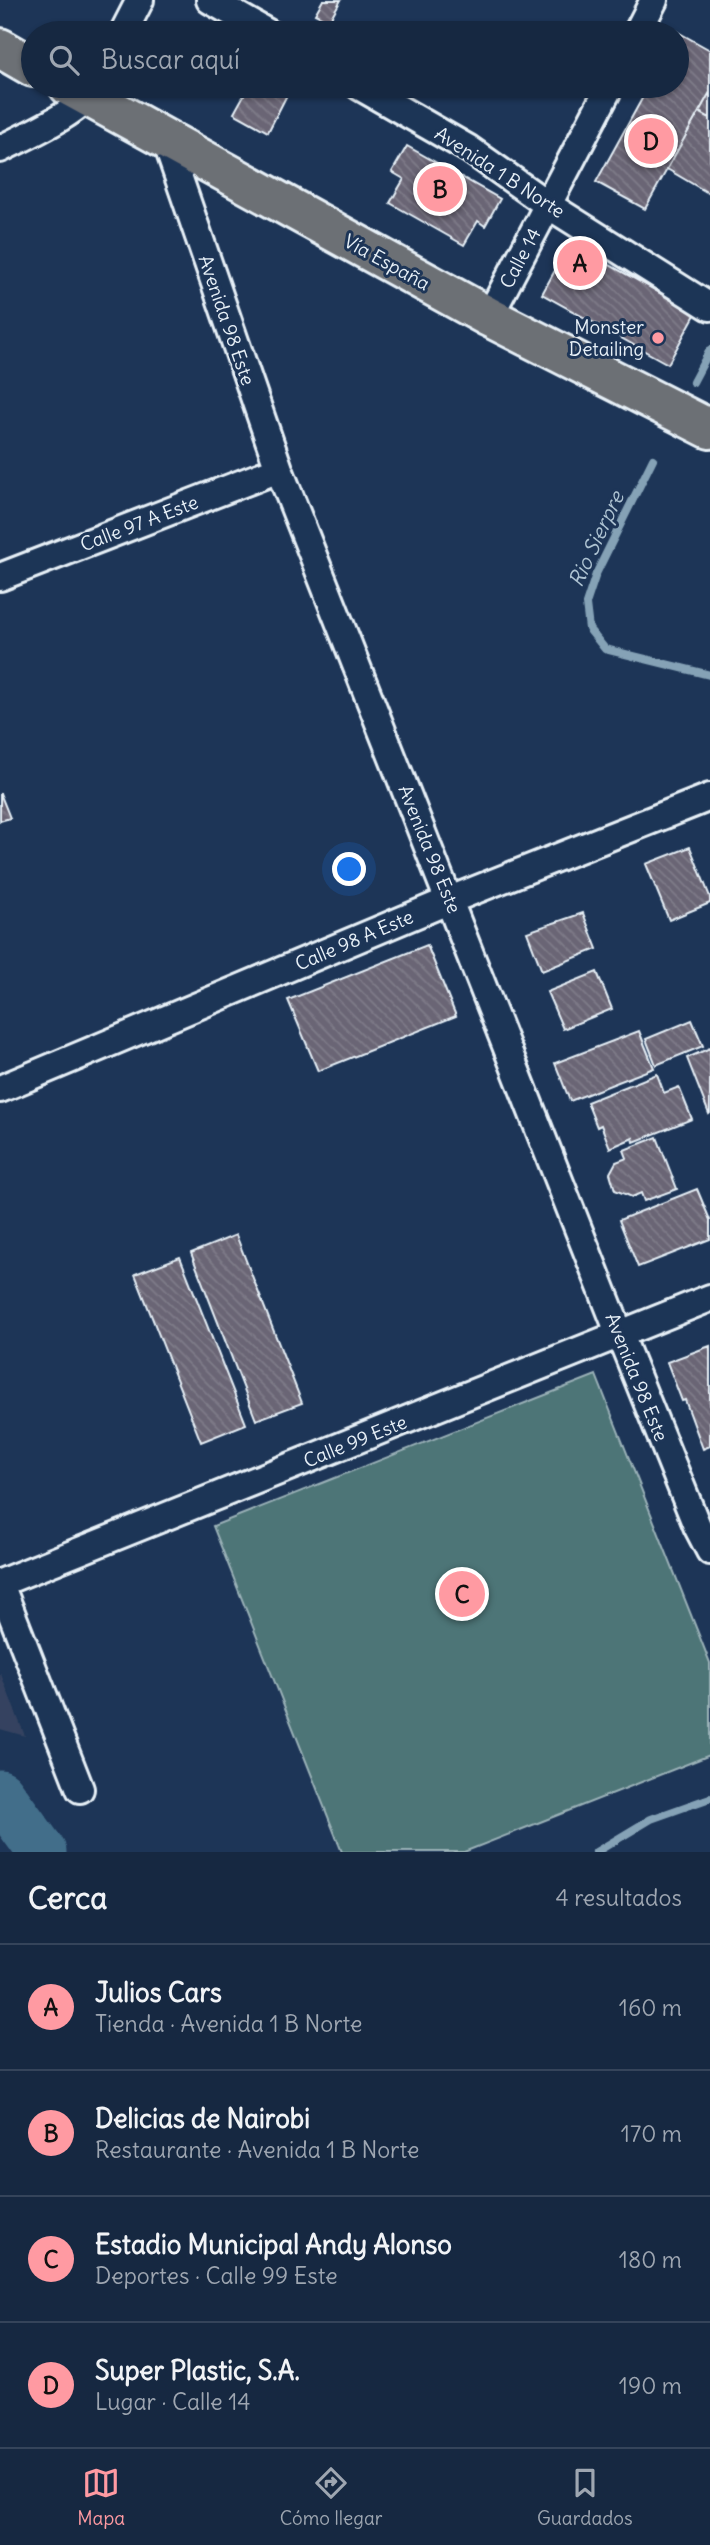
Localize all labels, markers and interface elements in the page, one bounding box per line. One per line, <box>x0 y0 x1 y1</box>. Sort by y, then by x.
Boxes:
search box <box>21 21 689 98</box>
icon: search <box>45 41 83 79</box>
text: Buscar aquí <box>101 43 240 76</box>
pin: D <box>628 115 674 167</box>
street label: Avenida 1 B Norte <box>431 122 569 222</box>
pin: B <box>417 163 463 215</box>
street label: Calle 14 <box>494 224 546 292</box>
street label: Vía España <box>340 229 434 296</box>
pin: A <box>557 237 603 289</box>
street label: Avenida 98 Este <box>194 252 260 388</box>
place label: Monster Detailing <box>569 315 644 361</box>
marker: Monster Detailing <box>650 330 666 346</box>
water label: Rio Sierpre <box>562 485 631 591</box>
street label: Calle 97 A Este <box>77 490 201 556</box>
street label: Avenida 98 Este <box>393 781 467 917</box>
your location <box>332 852 366 886</box>
street label: Calle 98 A Este <box>291 904 417 976</box>
street label: Avenida 98 Este <box>600 1309 674 1445</box>
street label: Calle 99 Este <box>300 1409 410 1473</box>
pin: C <box>439 1568 485 1620</box>
text: Cerca <box>28 1879 107 1917</box>
text: 4 resultados <box>555 1883 682 1912</box>
text: Julios Cars <box>95 1976 222 2009</box>
text: A <box>44 1993 58 2022</box>
text: 160 m <box>619 1993 682 2022</box>
text: Tienda · Avenida 1 B Norte <box>95 2009 362 2038</box>
text: Delicias de Nairobi <box>95 2102 310 2135</box>
text: B <box>43 2119 59 2148</box>
text: 170 m <box>621 2119 682 2148</box>
text: Restaurante · Avenida 1 B Norte <box>95 2135 419 2164</box>
text: Estadio Municipal Andy Alonso <box>95 2228 452 2261</box>
text: C <box>43 2245 59 2274</box>
text: 180 m <box>619 2245 682 2274</box>
text: Deportes · Calle 99 Este <box>95 2261 338 2290</box>
text: Super Plastic, S.A. <box>95 2354 300 2387</box>
text: D <box>43 2371 59 2400</box>
text: 190 m <box>619 2371 682 2400</box>
text: Lugar · Calle 14 <box>95 2387 251 2416</box>
tab: Mapa <box>77 2464 125 2530</box>
tab: Cómo llegar <box>280 2464 383 2530</box>
tab: Guardados <box>537 2464 633 2530</box>

